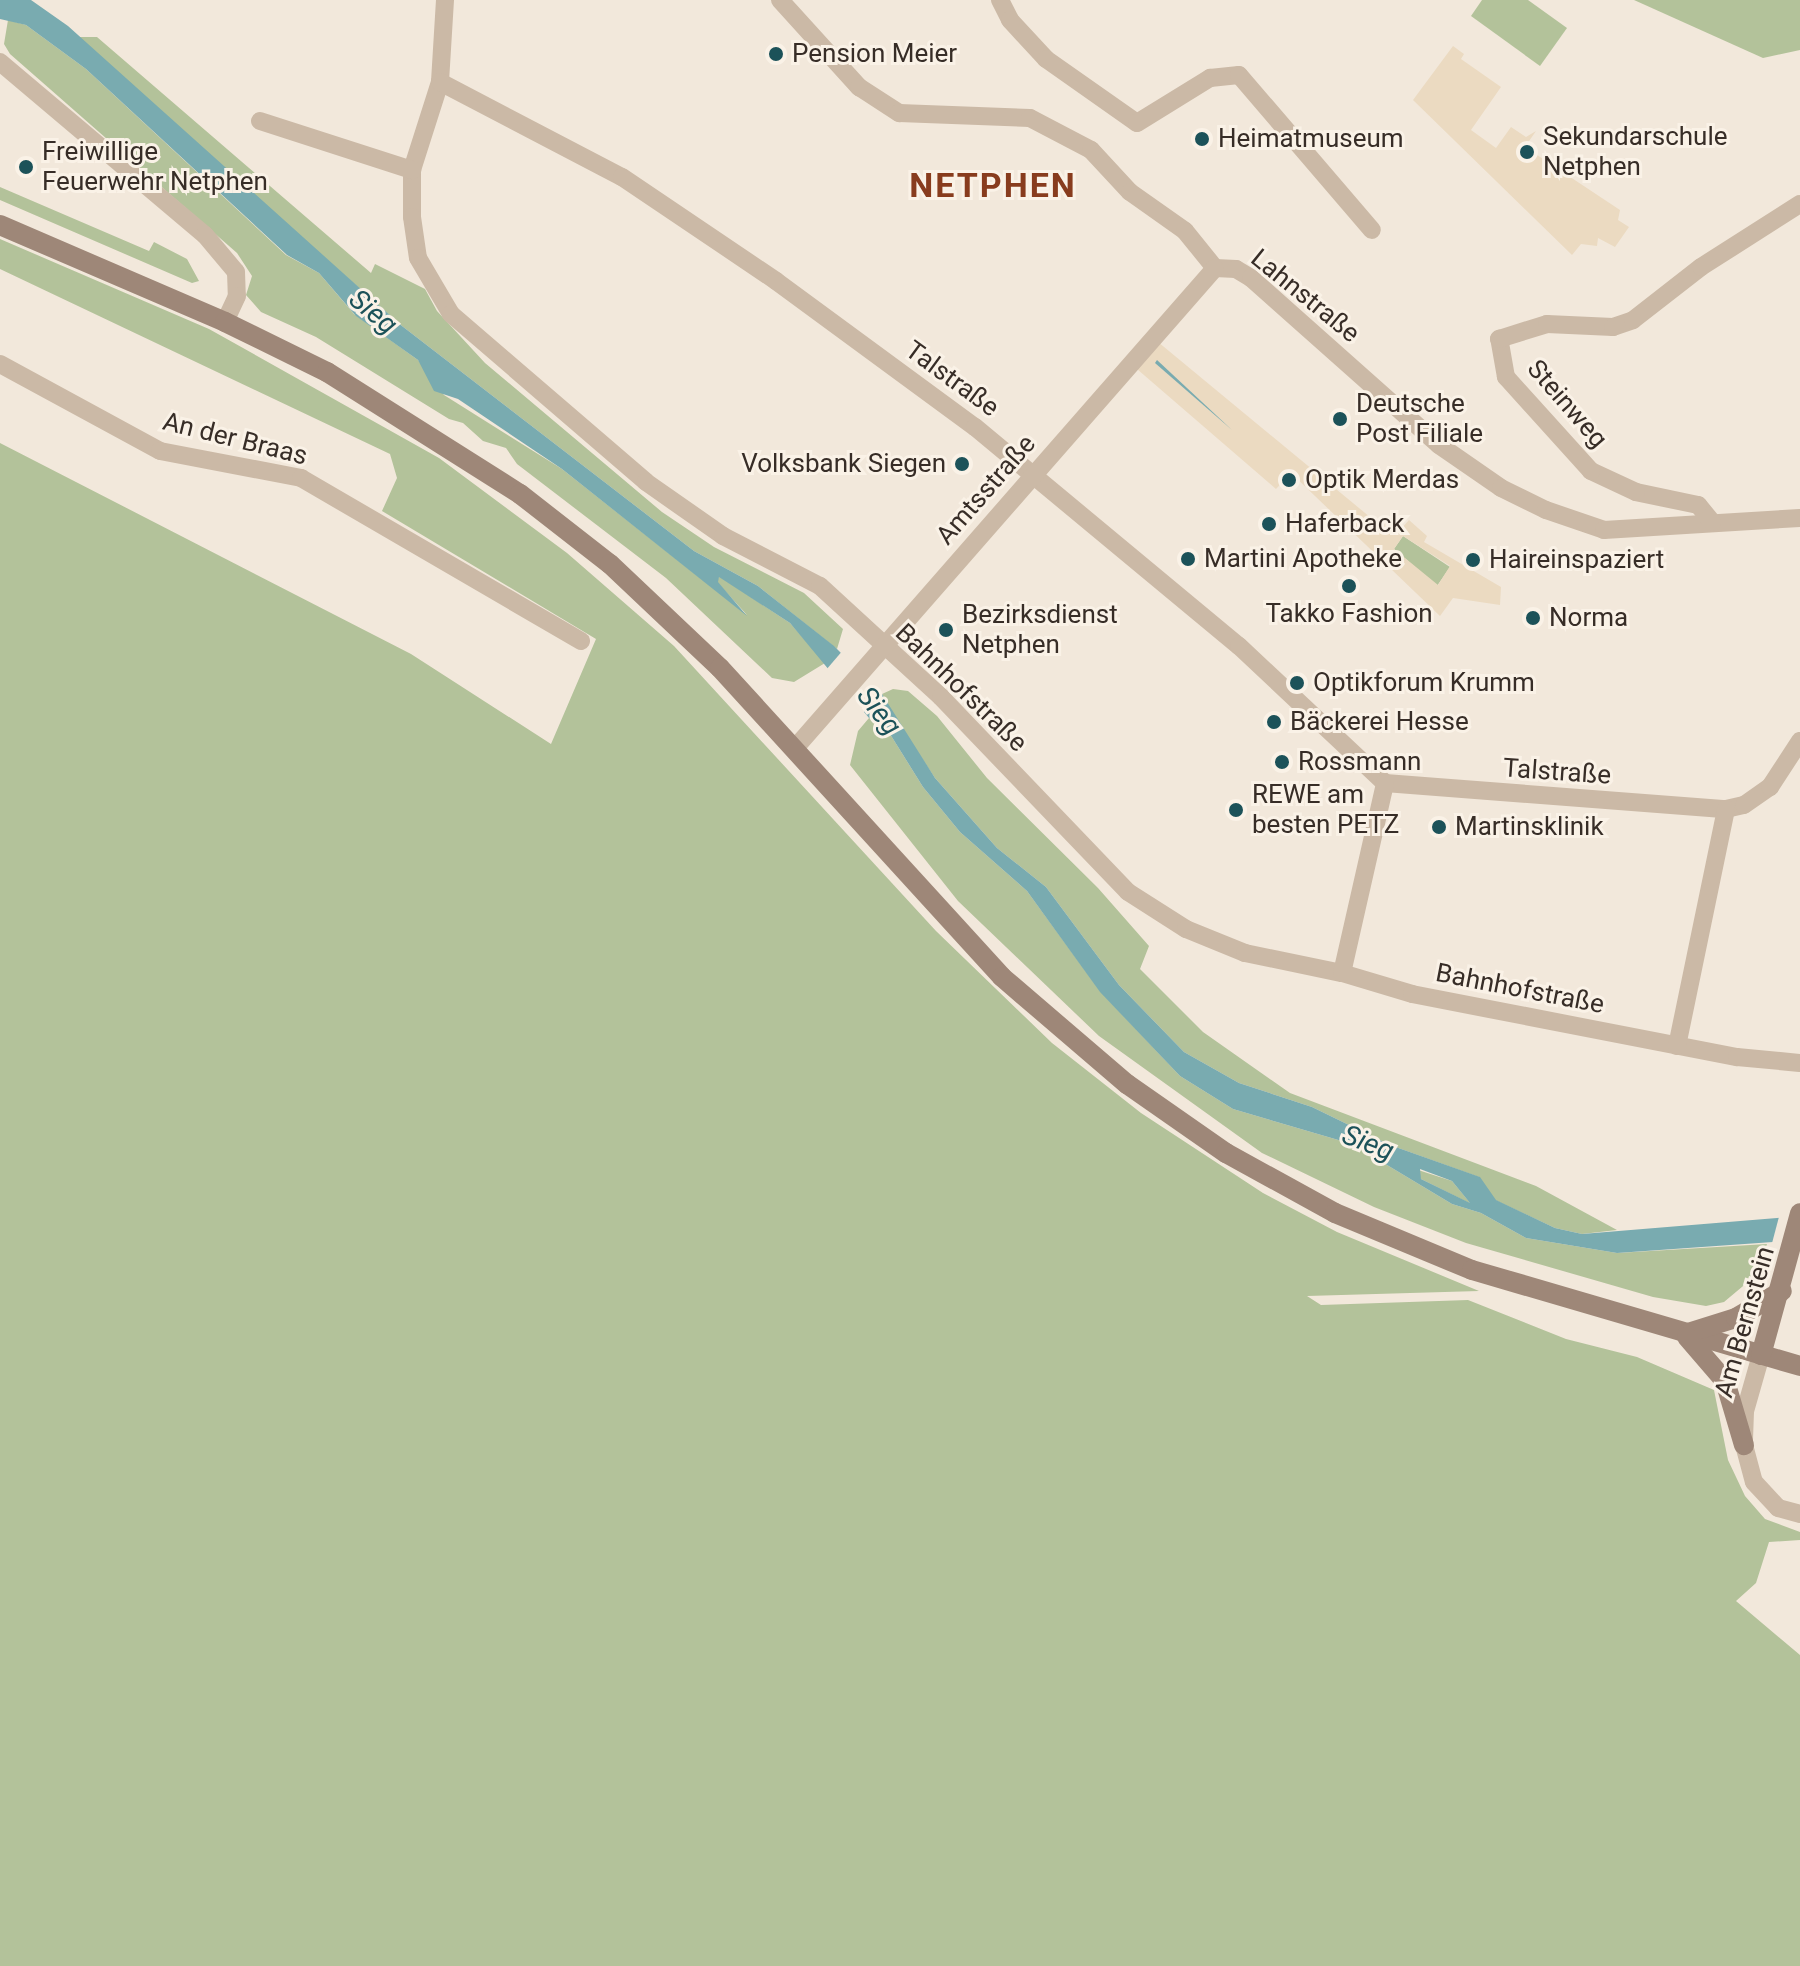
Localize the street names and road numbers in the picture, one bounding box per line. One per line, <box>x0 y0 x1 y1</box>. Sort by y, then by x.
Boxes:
street label: Lahnstraße <box>1244 243 1366 349</box>
street label: Talstraße <box>899 335 1005 423</box>
street label: Steinweg <box>1520 354 1614 454</box>
street label: An der Braas <box>160 406 310 472</box>
street label: Amtsstraße <box>930 429 1042 551</box>
street label: Bahnhofstraße <box>889 617 1033 759</box>
street label: Talstraße <box>1502 753 1612 791</box>
street label: Bahnhofstraße <box>1433 957 1607 1021</box>
street label: Am Bernstein <box>1709 1243 1781 1401</box>

